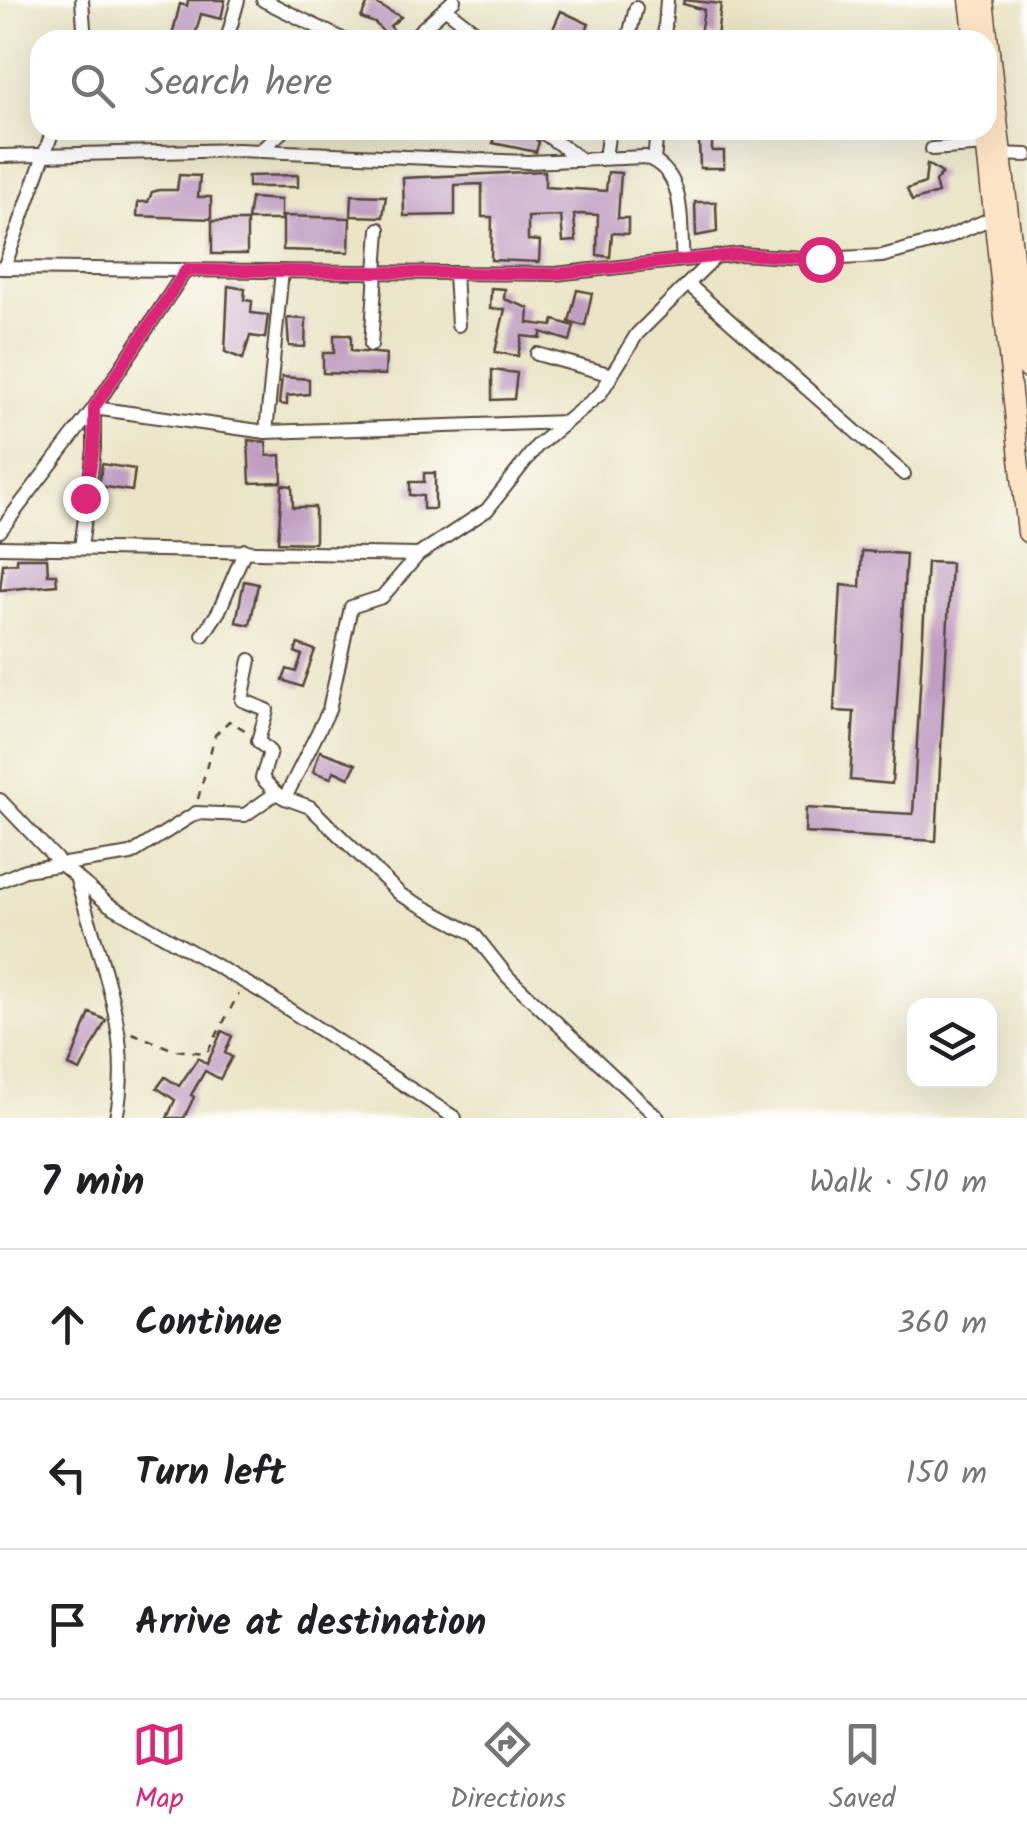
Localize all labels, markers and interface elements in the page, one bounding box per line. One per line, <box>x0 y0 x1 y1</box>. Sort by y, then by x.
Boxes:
search box <box>30 30 997 140</box>
text: Search here <box>145 55 332 115</box>
icon: search <box>65 58 120 113</box>
route start <box>798 237 844 283</box>
route end <box>63 476 109 522</box>
map controls <box>907 998 997 1088</box>
button: layers <box>907 998 997 1088</box>
text: 7 min <box>40 1150 145 1217</box>
text: Walk · 510 m <box>809 1158 987 1209</box>
text: Continue <box>135 1294 282 1354</box>
icon: ahead <box>40 1297 95 1352</box>
text: 360 m <box>897 1299 987 1350</box>
text: Turn left <box>135 1444 286 1504</box>
icon: left <box>40 1447 95 1502</box>
text: 150 m <box>905 1449 987 1500</box>
text: Arrive at destination <box>135 1594 486 1654</box>
icon: arrive <box>40 1597 95 1652</box>
tab: Map <box>132 1717 187 1822</box>
tab: Directions <box>450 1717 566 1822</box>
tab: Saved <box>829 1717 895 1822</box>

